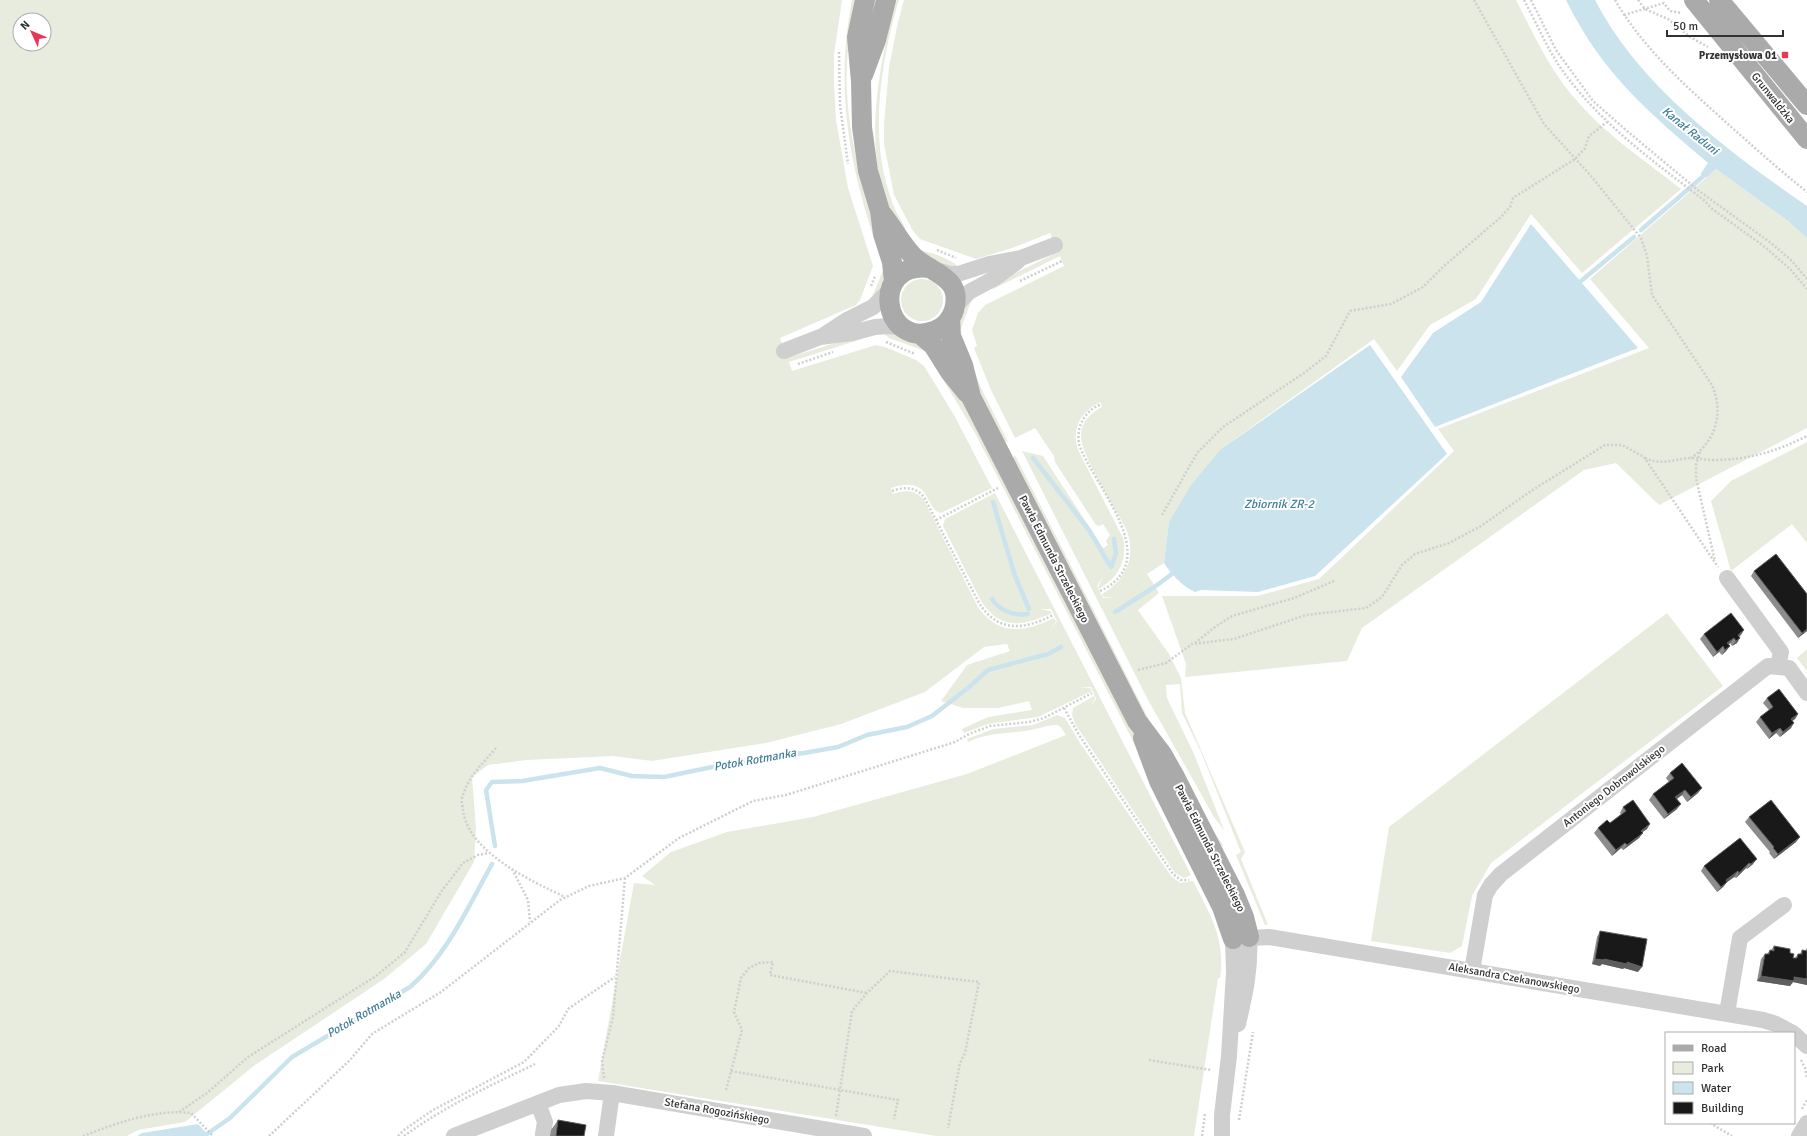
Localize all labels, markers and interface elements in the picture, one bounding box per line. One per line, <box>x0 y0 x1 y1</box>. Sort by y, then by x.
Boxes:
north arrow <box>12 12 52 52</box>
scale bar <box>1667 12 1783 38</box>
text: N <box>18 18 33 33</box>
text: 50 m <box>1673 19 1698 34</box>
place label: Przemysłowa 01 <box>1699 49 1777 62</box>
marker: Przemysłowa 01 <box>1780 50 1790 60</box>
street label: Grunwaldzka <box>1749 70 1798 126</box>
water label: Kanał Raduni <box>1659 104 1723 159</box>
street label: Pawła Edmunda Strzeleckiego <box>1016 493 1092 625</box>
water label: Zbiornik ZR-2 <box>1244 497 1315 512</box>
street label: Antoniego Dobrowolskiego <box>1560 742 1668 830</box>
water label: Potok Rotmanka <box>713 745 798 775</box>
street label: Pawła Edmunda Strzeleckiego <box>1172 782 1248 914</box>
street label: Aleksandra Czekanowskiego <box>1447 960 1581 996</box>
water label: Potok Rotmanka <box>324 986 405 1041</box>
legend <box>1665 1032 1795 1124</box>
text: Road <box>1701 1041 1727 1056</box>
text: Park <box>1701 1061 1724 1076</box>
text: Water <box>1701 1081 1732 1096</box>
street label: Stefana Rogozińskiego <box>664 1095 771 1127</box>
text: Building <box>1701 1101 1744 1116</box>

